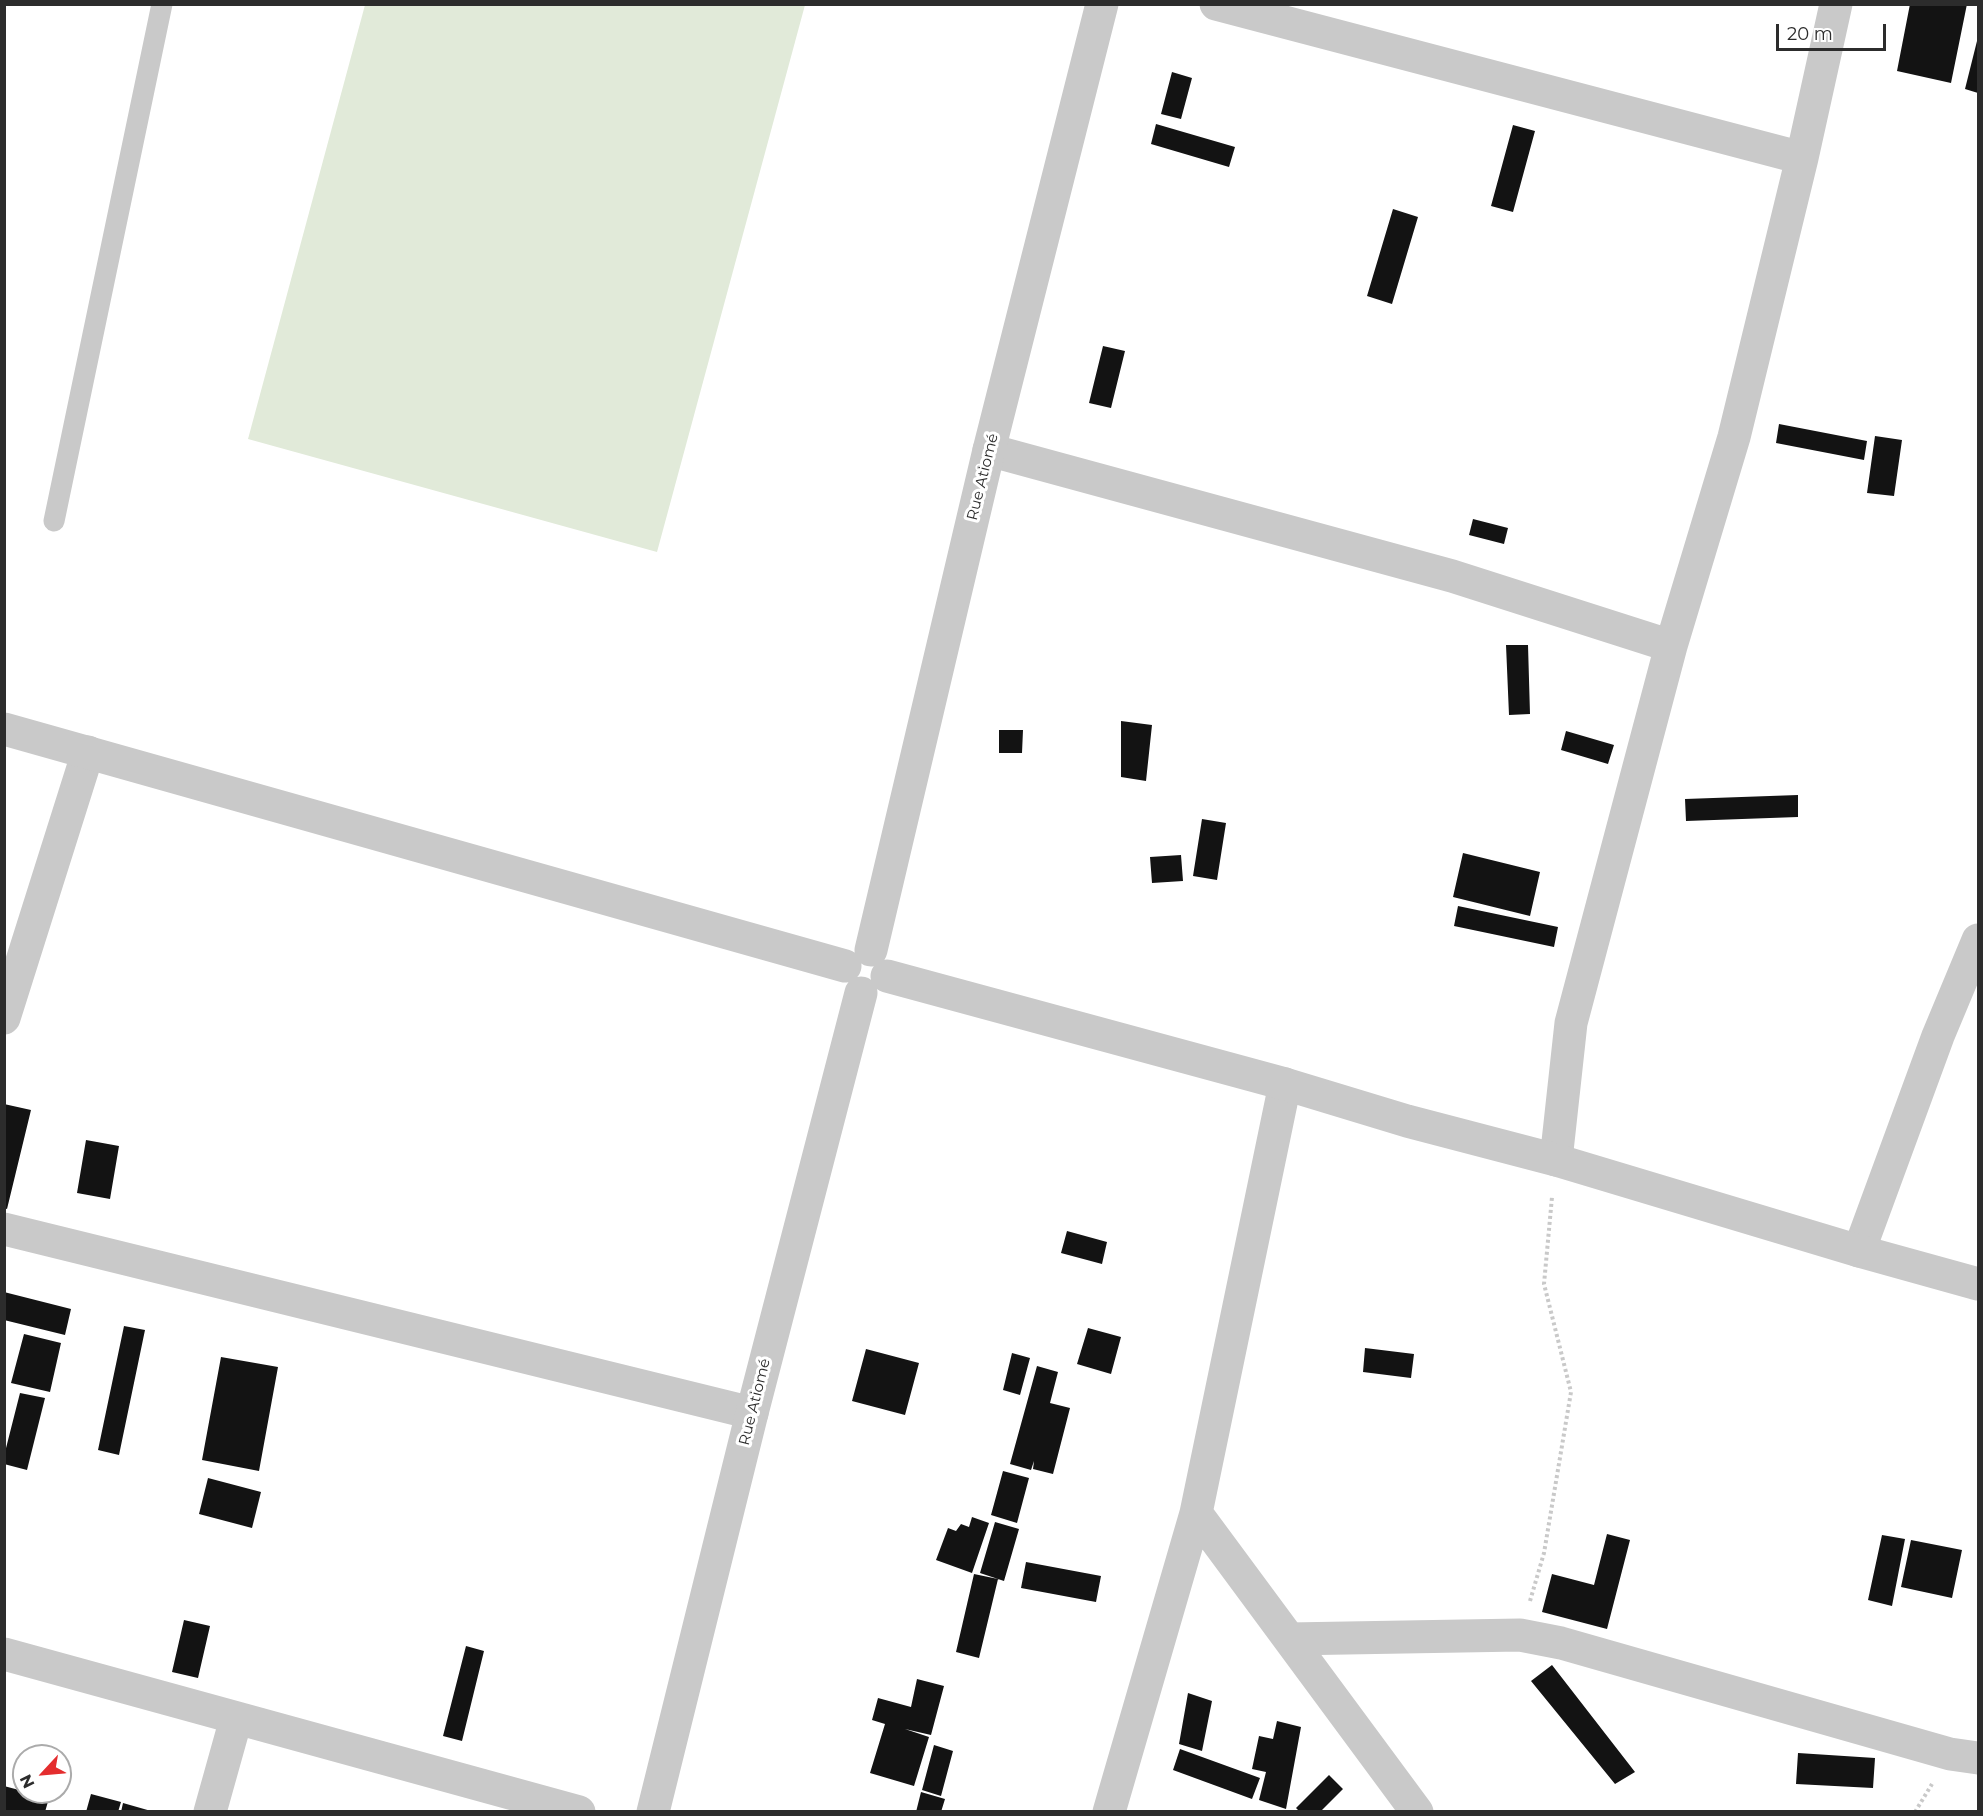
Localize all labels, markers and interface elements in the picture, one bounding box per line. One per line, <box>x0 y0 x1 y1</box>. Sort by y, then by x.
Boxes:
scale bar <box>1779 12 1888 50</box>
text: 20 m <box>1787 23 1833 45</box>
street label: Rue Atiomé <box>963 432 1003 522</box>
street label: Rue Atiomé <box>735 1357 775 1447</box>
north arrow <box>12 1744 72 1804</box>
text: N <box>16 1771 39 1791</box>

